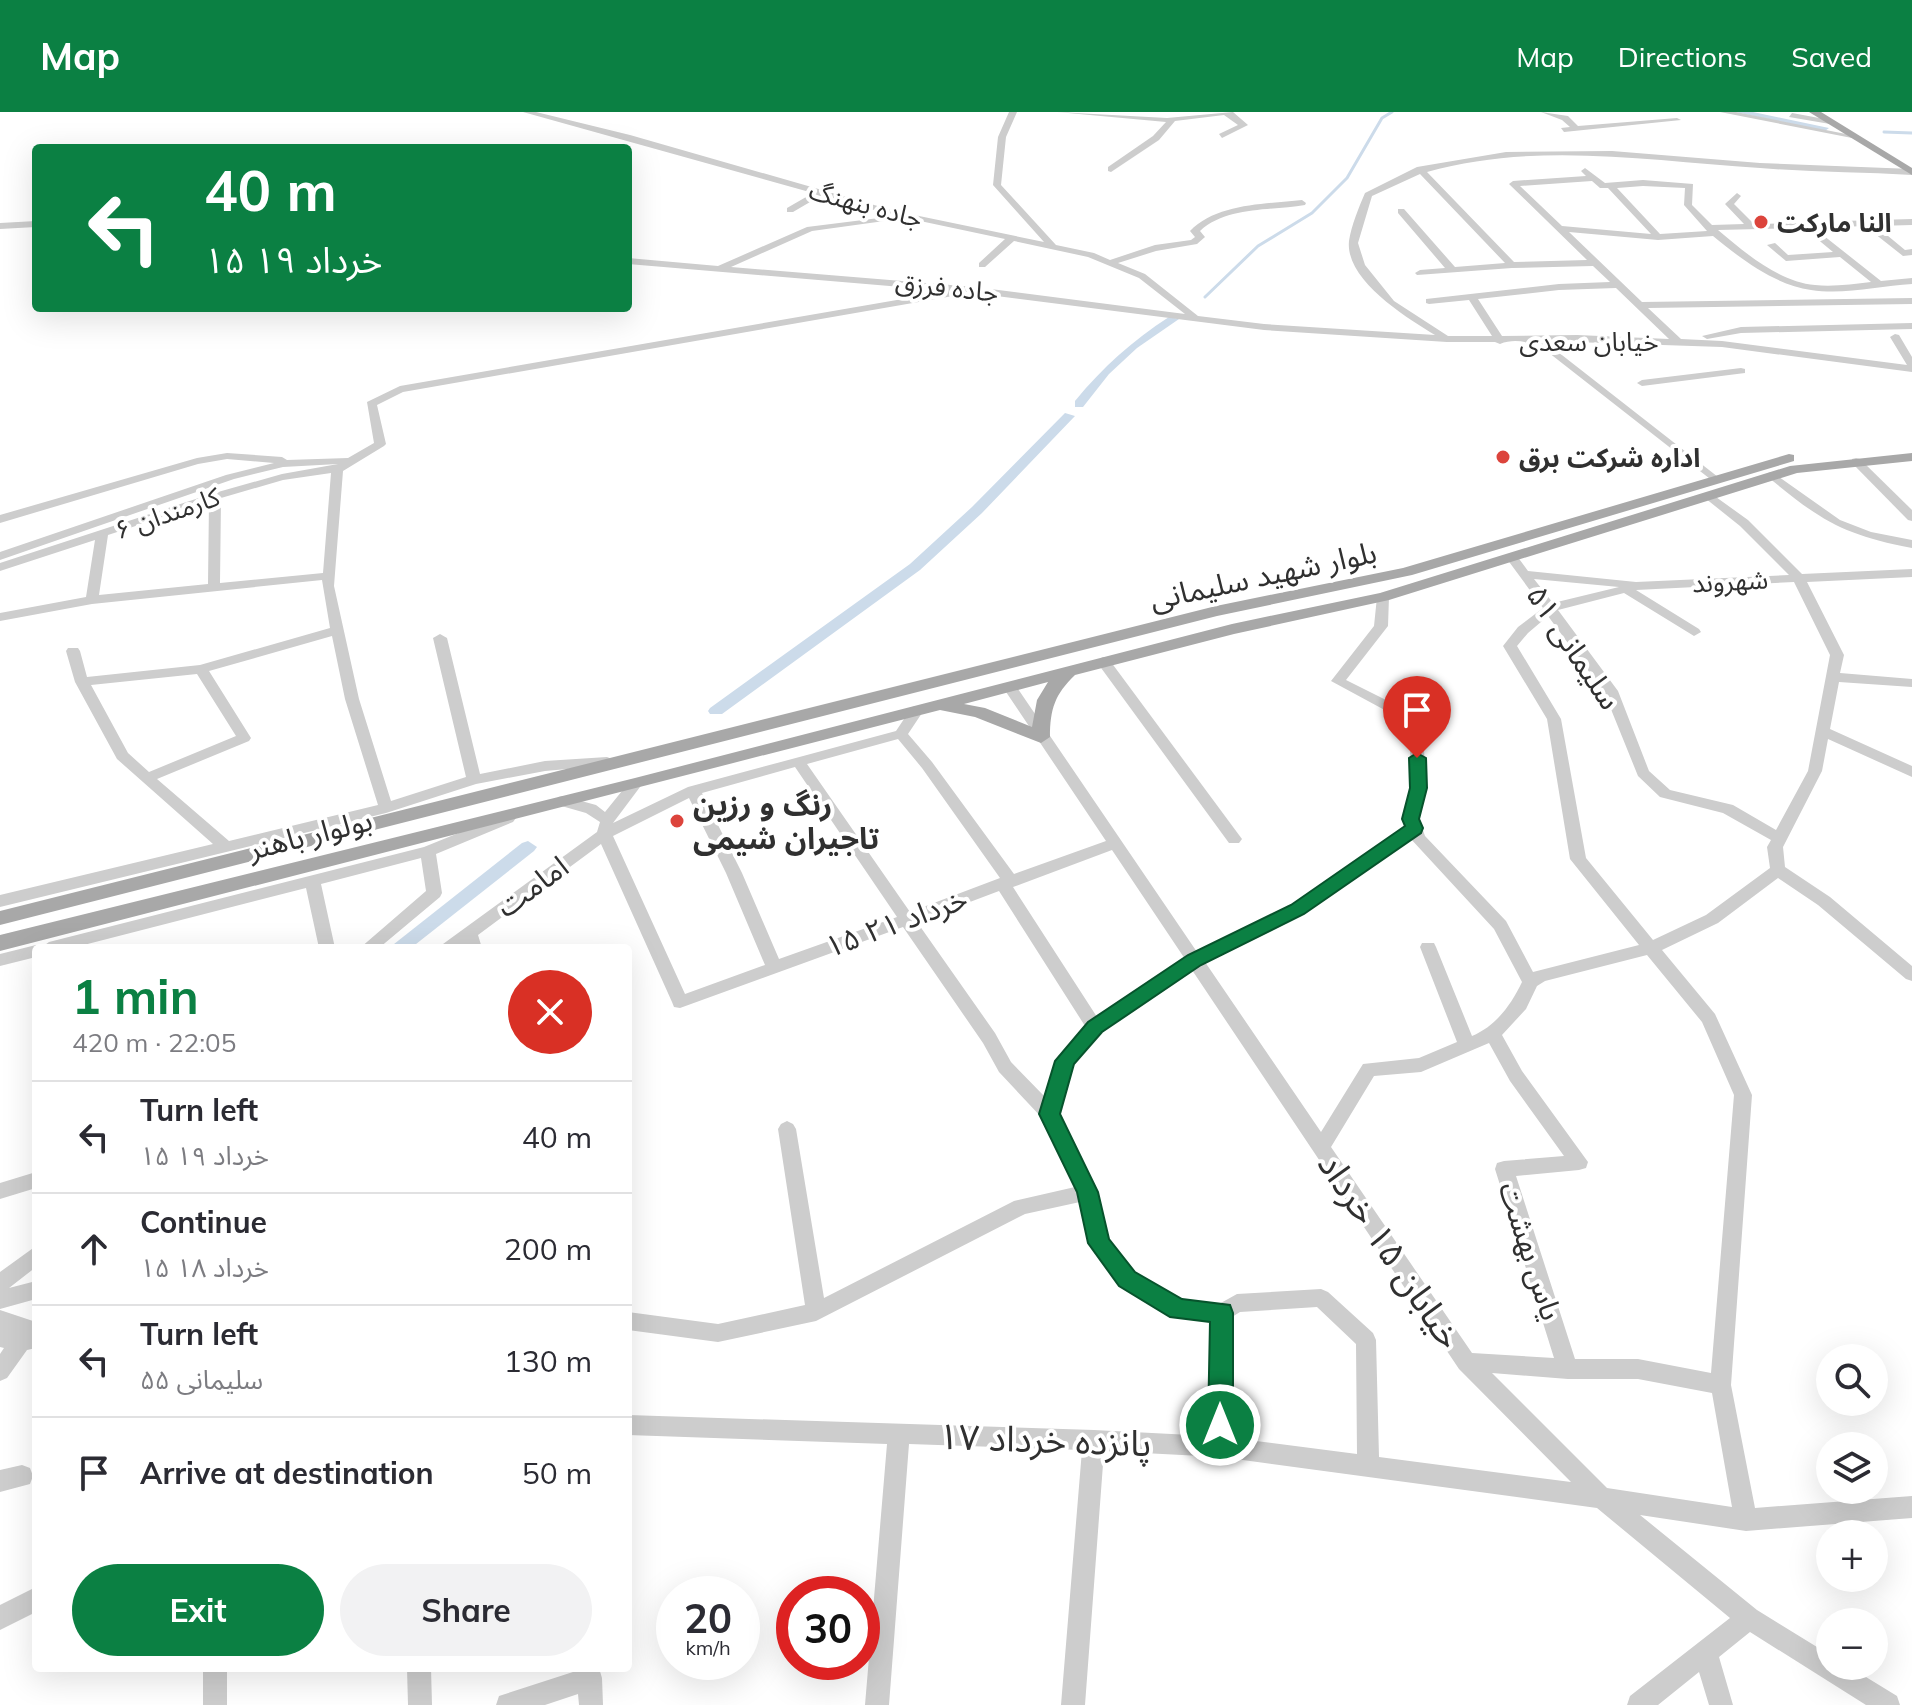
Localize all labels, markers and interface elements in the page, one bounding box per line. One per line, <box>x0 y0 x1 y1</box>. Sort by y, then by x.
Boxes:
text: Map <box>40 32 120 80</box>
text: Map <box>1516 39 1574 74</box>
text: Directions <box>1618 39 1747 74</box>
text: Saved <box>1791 39 1872 74</box>
text: 40 m <box>204 155 337 225</box>
street label: جاده بنهنگ <box>806 173 926 235</box>
icon: left <box>72 176 176 280</box>
place label: النا مارکت <box>1777 206 1892 239</box>
marker: النا مارکت <box>1752 213 1770 231</box>
text: ۱۵ خرداد ۱۹ <box>204 237 382 282</box>
street label: جاده فرزق <box>894 265 1000 309</box>
street label: خیابان سعدی <box>1519 325 1659 358</box>
place label: اداره شرکت برق <box>1519 441 1700 474</box>
marker: اداره شرکت برق <box>1494 448 1512 466</box>
street label: کارمندان ۶ <box>110 480 224 546</box>
street label: بلوار شهید سلیمانی <box>1146 532 1380 618</box>
street label: شهروند <box>1691 563 1769 599</box>
street label: سلیمانی ۵۱ <box>1519 577 1629 717</box>
pin <box>1383 676 1451 758</box>
icon: arrive <box>1395 688 1439 732</box>
place label: رنگ و رزین تاجیران شیمی <box>693 785 880 857</box>
street label: بولوار باهنر <box>243 800 376 868</box>
marker: رنگ و رزین تاجیران شیمی <box>668 812 686 830</box>
street label: امامت <box>488 847 576 925</box>
street label: ۱۵ خرداد ۲١ <box>820 879 972 965</box>
text: 1 min <box>72 966 199 1026</box>
button: close <box>508 970 592 1054</box>
text: 420 m · 22:05 <box>72 1026 236 1059</box>
text: Turn left <box>140 1091 258 1129</box>
icon: left <box>72 1115 116 1159</box>
text: 40 m <box>522 1118 592 1156</box>
text: ۱۵ خرداد ۱۹ <box>140 1139 269 1172</box>
street label: خیابان ۱۵ خرداد <box>1309 1143 1473 1357</box>
street label: یاس بهشت <box>1491 1177 1571 1325</box>
text: Continue <box>140 1203 267 1241</box>
icon: ahead <box>72 1227 116 1271</box>
text: 200 m <box>504 1230 592 1268</box>
text: ۱۵ خرداد ۱۸ <box>140 1251 269 1284</box>
text: Turn left <box>140 1315 258 1353</box>
icon: left <box>72 1339 116 1383</box>
text: 130 m <box>504 1342 592 1380</box>
map controls <box>1816 1344 1888 1680</box>
button: search <box>1816 1344 1888 1416</box>
text: سلیمانی ۵۵ <box>140 1363 263 1396</box>
position arrow <box>1178 1383 1262 1467</box>
street label: پانزده خرداد ۱۷ <box>938 1413 1152 1467</box>
button: layers <box>1816 1432 1888 1504</box>
icon: arrive <box>72 1451 116 1495</box>
text: Arrive at destination <box>140 1454 434 1492</box>
text: 50 m <box>522 1454 592 1492</box>
button: + <box>1816 1520 1888 1592</box>
button: Exit <box>72 1564 324 1656</box>
button: Share <box>340 1564 592 1656</box>
speed limit sign: 30 <box>776 1576 880 1680</box>
text: 20 <box>684 1593 732 1643</box>
button: − <box>1816 1608 1888 1680</box>
text: km/h <box>685 1635 731 1660</box>

